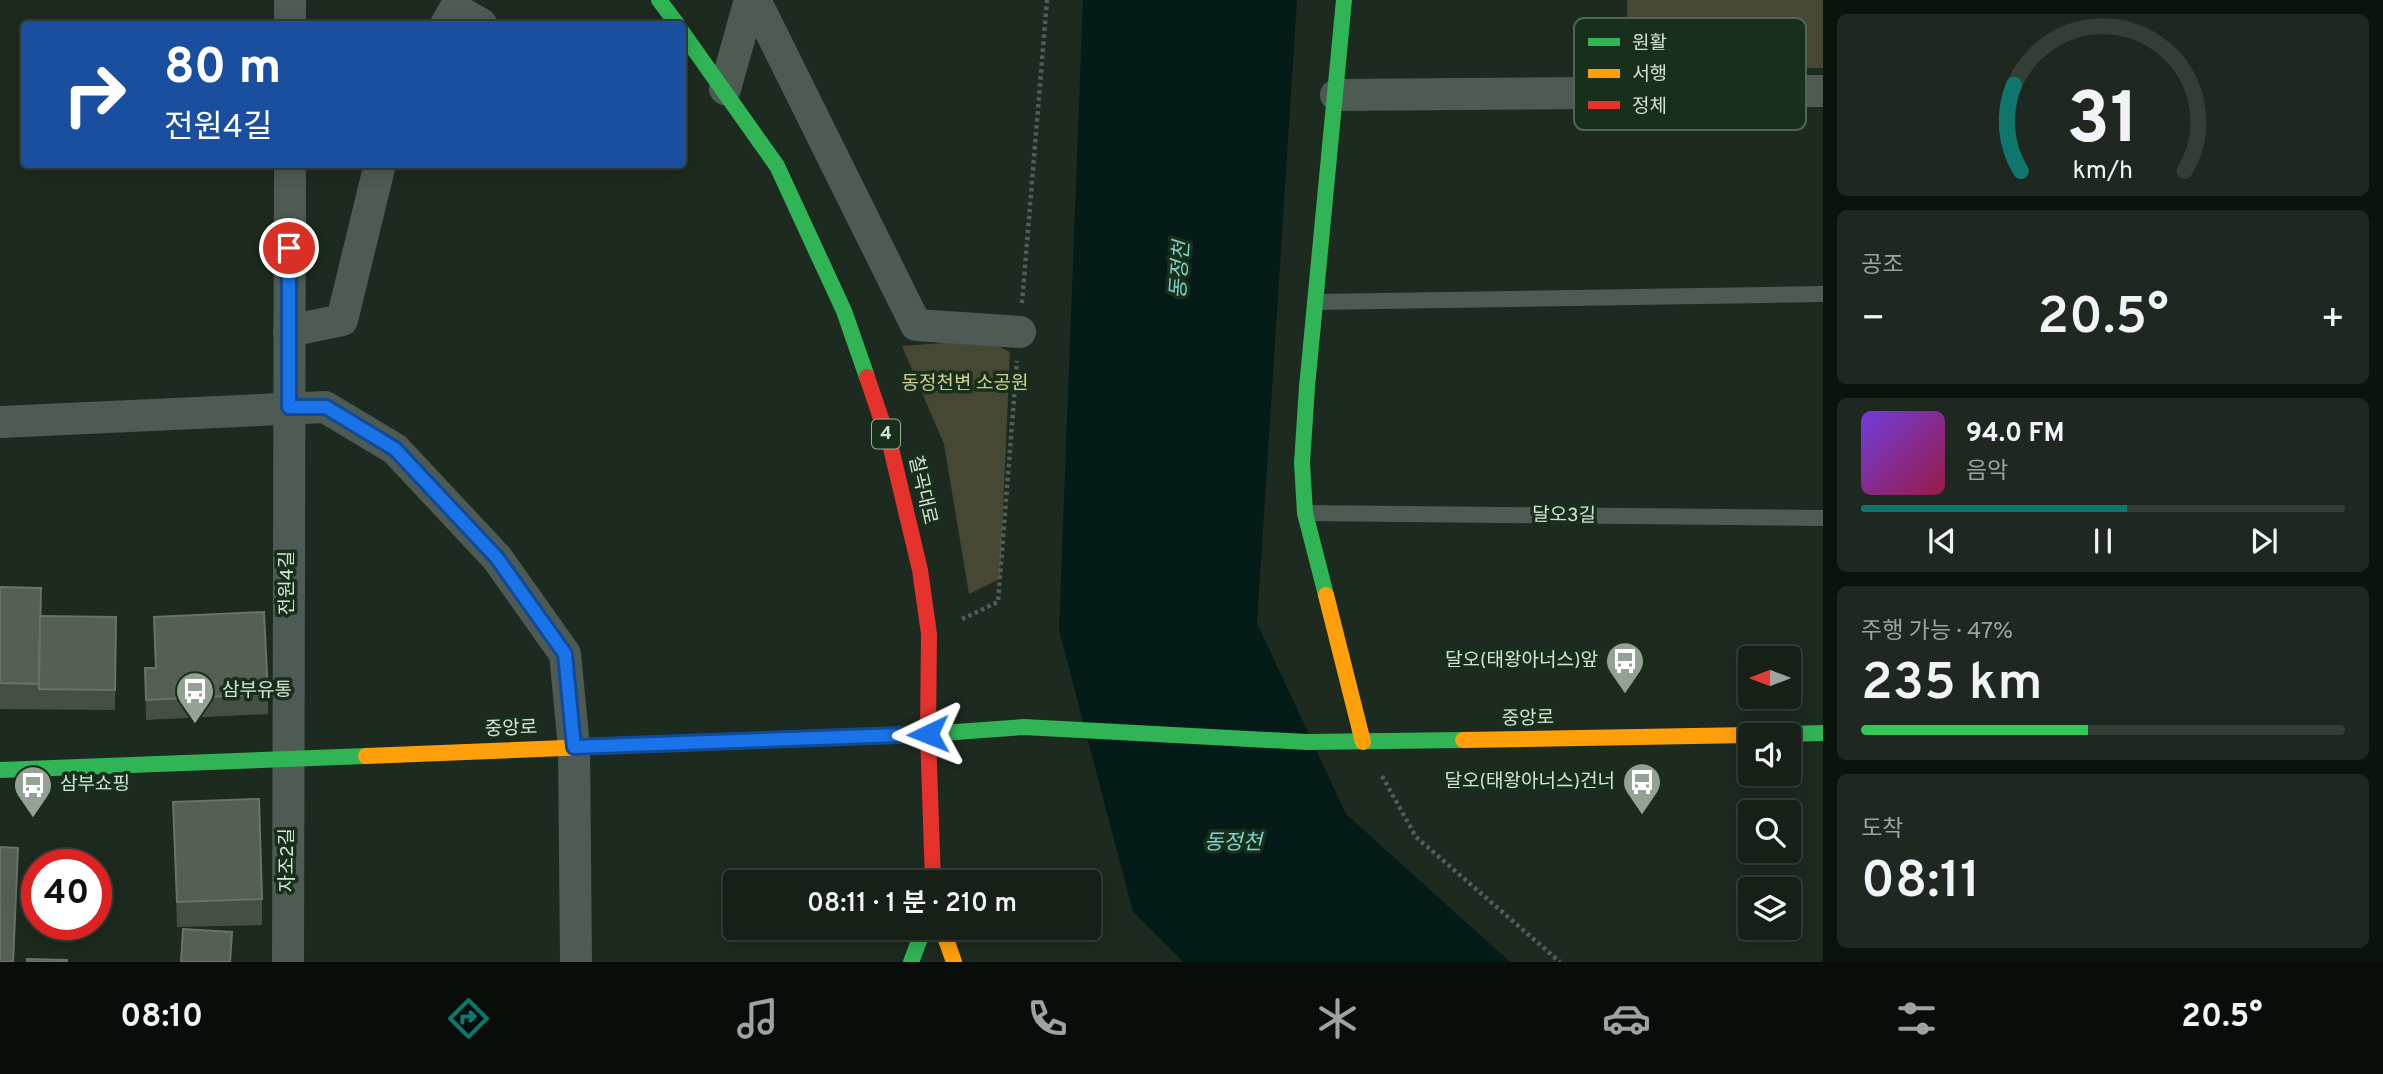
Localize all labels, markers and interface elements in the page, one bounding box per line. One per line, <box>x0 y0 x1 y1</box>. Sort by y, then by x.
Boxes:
legend <box>1574 18 1806 130</box>
text: 원활 <box>1632 32 1667 56</box>
text: 80 m <box>164 39 281 101</box>
icon: right <box>49 49 140 140</box>
text: 서행 <box>1632 63 1667 87</box>
text: 31 <box>2067 77 2139 169</box>
text: 정체 <box>1632 95 1667 119</box>
text: 전원4길 <box>164 109 272 149</box>
text: km/h <box>2073 156 2133 188</box>
pin <box>259 218 319 278</box>
icon: arrive <box>270 229 308 267</box>
water label: 동정천 <box>1166 237 1197 300</box>
text: 공조 <box>1861 252 1903 281</box>
text: 20.5° <box>2037 286 2169 352</box>
text: − <box>1861 296 1886 345</box>
text: + <box>2320 296 2345 345</box>
park label: 동정천변 소공원 <box>902 372 1028 396</box>
text: 94.0 FM <box>1966 418 2065 451</box>
road number: 4 <box>872 420 900 448</box>
street label: 칠곡대로 <box>902 453 942 527</box>
text: 음악 <box>1966 458 2008 487</box>
street label: 달오3길 <box>1532 503 1596 529</box>
icon: previous <box>1923 522 1961 560</box>
icon: pause <box>2084 522 2122 560</box>
icon: next <box>2245 522 2283 560</box>
street label: 전원4길 <box>276 551 300 615</box>
text: 주행 가능 · 47% <box>1861 618 2013 647</box>
bus stop icon: 달오(태왕아너스)앞 <box>1604 640 1646 695</box>
north arrow <box>1738 646 1801 709</box>
map controls <box>1738 646 1801 940</box>
place label: 달오(태왕아너스)앞 <box>1445 649 1599 673</box>
text: 235 km <box>1861 652 2043 718</box>
bus stop icon: 삼부유통 <box>174 670 216 725</box>
place label: 삼부유통 <box>222 679 292 703</box>
position arrow <box>891 697 965 771</box>
street label: 중앙로 <box>1502 707 1554 731</box>
street label: 중앙로 <box>484 716 538 742</box>
button: sound <box>1738 723 1801 786</box>
bus stop icon: 달오(태왕아너스)건너 <box>1621 761 1663 816</box>
bus stop icon: 삼부쇼핑 <box>12 764 54 819</box>
place label: 달오(태왕아너스)건너 <box>1445 770 1615 794</box>
place label: 삼부쇼핑 <box>60 773 130 797</box>
button: search <box>1738 800 1801 863</box>
text: 도착 <box>1861 816 1903 845</box>
street label: 자조2길 <box>276 828 300 892</box>
water label: 동정천 <box>1204 830 1265 857</box>
speed limit sign: 40 <box>21 849 112 940</box>
text: 08:11 <box>1861 850 1980 916</box>
button: layers <box>1738 877 1801 940</box>
text: 08:11 · 1 분 · 210 m <box>807 888 1017 921</box>
icon: directions <box>444 994 493 1043</box>
icon: music <box>733 994 782 1043</box>
icon: phone <box>1023 994 1072 1043</box>
icon: climate <box>1313 994 1362 1043</box>
icon: car <box>1602 994 1651 1043</box>
icon: filters <box>1892 994 1941 1043</box>
text: 08:10 <box>120 998 203 1038</box>
text: 20.5° <box>2181 998 2263 1038</box>

